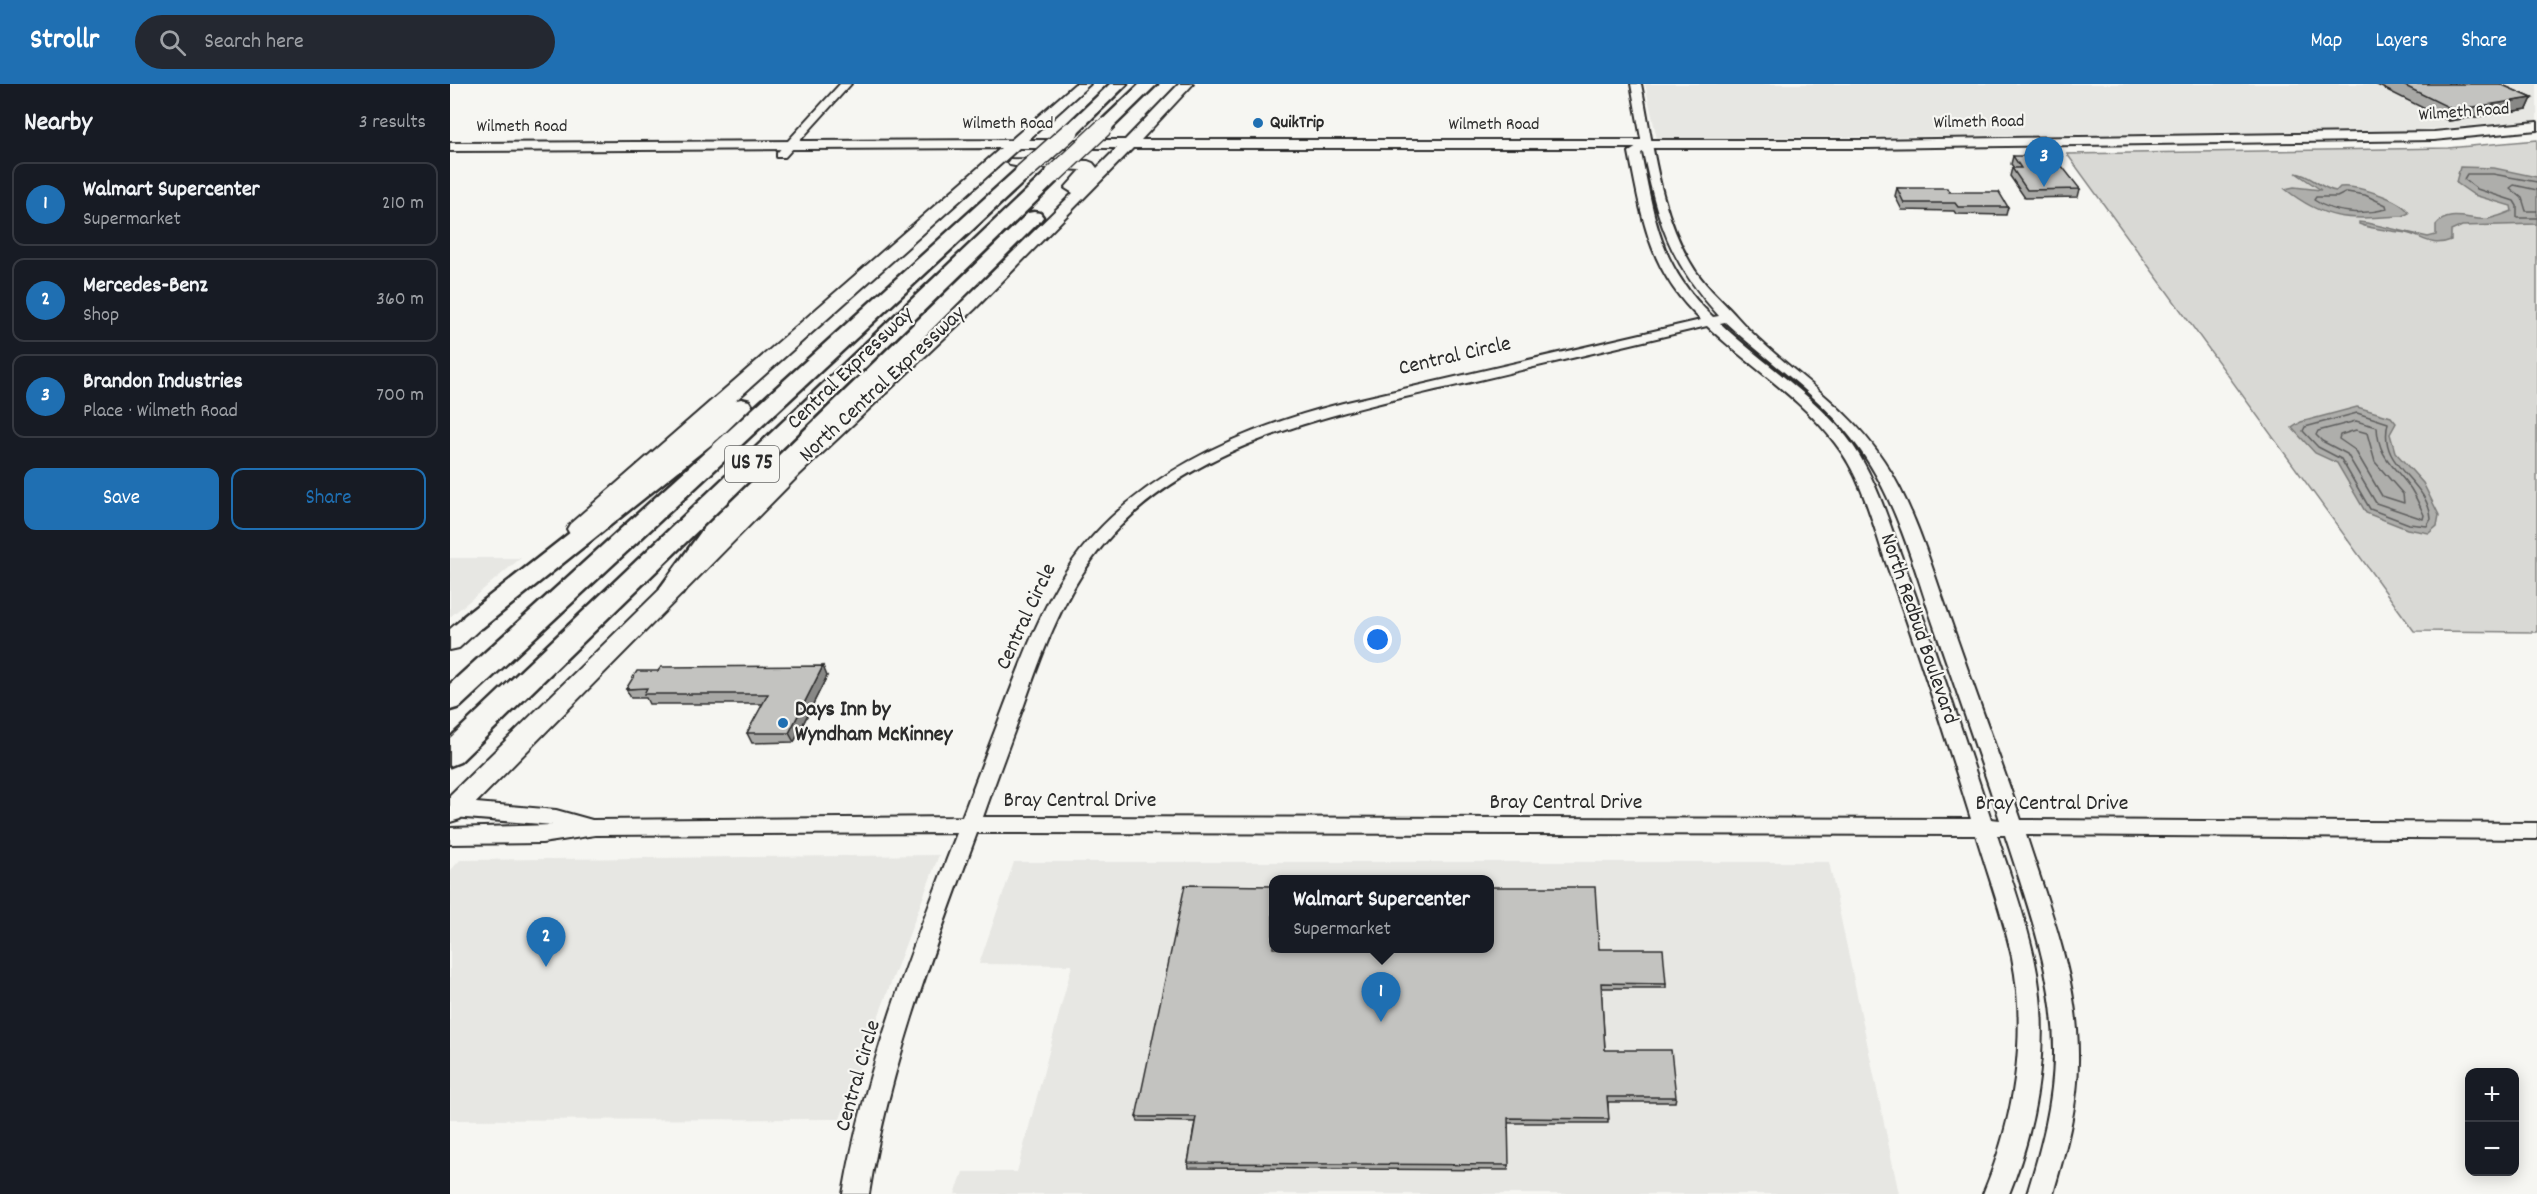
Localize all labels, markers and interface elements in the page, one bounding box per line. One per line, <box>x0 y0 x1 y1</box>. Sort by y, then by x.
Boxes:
search box <box>135 15 555 69</box>
text: Strollr <box>30 22 99 62</box>
icon: search <box>156 26 189 59</box>
text: Search here <box>204 27 304 58</box>
text: Map <box>2311 27 2342 57</box>
text: Layers <box>2375 27 2428 57</box>
text: Share <box>2461 27 2507 57</box>
street label: Wilmeth Road <box>2418 97 2510 129</box>
text: Nearby <box>24 105 92 142</box>
text: 3 results <box>359 109 426 137</box>
street label: Wilmeth Road <box>1933 110 2025 136</box>
place label: QuikTrip <box>1270 111 1324 136</box>
street label: Wilmeth Road <box>963 112 1053 137</box>
street label: Wilmeth Road <box>1449 113 1539 138</box>
street label: Wilmeth Road <box>477 115 567 140</box>
marker: QuikTrip <box>1251 116 1265 130</box>
pin: 3 <box>2024 138 2064 187</box>
text: Walmart Supercenter <box>83 175 260 206</box>
text: 1 <box>43 190 48 218</box>
text: 210 m <box>382 190 424 218</box>
text: Supermarket <box>83 206 181 234</box>
text: Mercedes-Benz <box>83 271 208 302</box>
text: 2 <box>41 286 50 314</box>
text: 360 m <box>376 286 424 314</box>
street label: North Central Expressway <box>793 299 974 471</box>
street label: Central Expressway <box>781 300 922 438</box>
text: Shop <box>83 302 119 330</box>
street label: Central Circle <box>1396 329 1514 385</box>
text: Brandon Industries <box>83 367 243 398</box>
text: 3 <box>41 382 50 410</box>
text: 700 m <box>376 382 424 410</box>
text: Place · Wilmeth Road <box>83 398 238 426</box>
road number: US 75 <box>725 446 779 482</box>
button: Save <box>24 468 219 530</box>
button: Share <box>231 468 426 530</box>
street label: North Redbud Boulevard <box>1871 530 1965 728</box>
street label: Central Circle <box>989 559 1065 675</box>
your location <box>1363 625 1392 654</box>
place label: Days Inn by Wyndham McKinney <box>795 695 954 751</box>
marker: Days Inn by Wyndham McKinney <box>776 716 790 730</box>
street label: Bray Central Drive <box>1004 786 1156 817</box>
street label: Bray Central Drive <box>1490 788 1642 819</box>
street label: Bray Central Drive <box>1976 789 2128 820</box>
popup <box>1269 875 1494 953</box>
text: Walmart Supercenter <box>1293 885 1470 916</box>
text: Supermarket <box>1293 916 1391 944</box>
pin: 2 <box>526 918 566 967</box>
pin: 1 <box>1362 972 1400 1022</box>
street label: Central Circle <box>828 1017 890 1135</box>
map controls <box>2465 1068 2519 1176</box>
button: + <box>2465 1068 2519 1122</box>
button: − <box>2465 1122 2519 1176</box>

